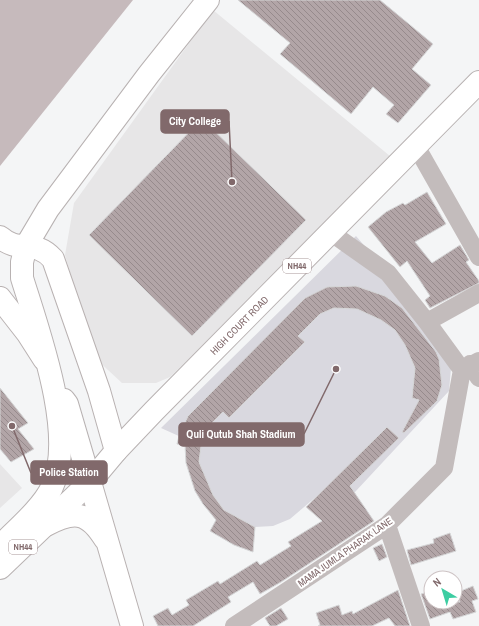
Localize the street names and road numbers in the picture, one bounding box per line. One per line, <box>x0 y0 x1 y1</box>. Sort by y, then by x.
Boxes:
road number: NH44 <box>283 259 311 273</box>
street label: HIGH COURT ROAD <box>207 293 271 357</box>
street label: MAMA JUMLA PHARAK LANE <box>295 514 395 590</box>
road number: NH44 <box>9 540 37 554</box>

